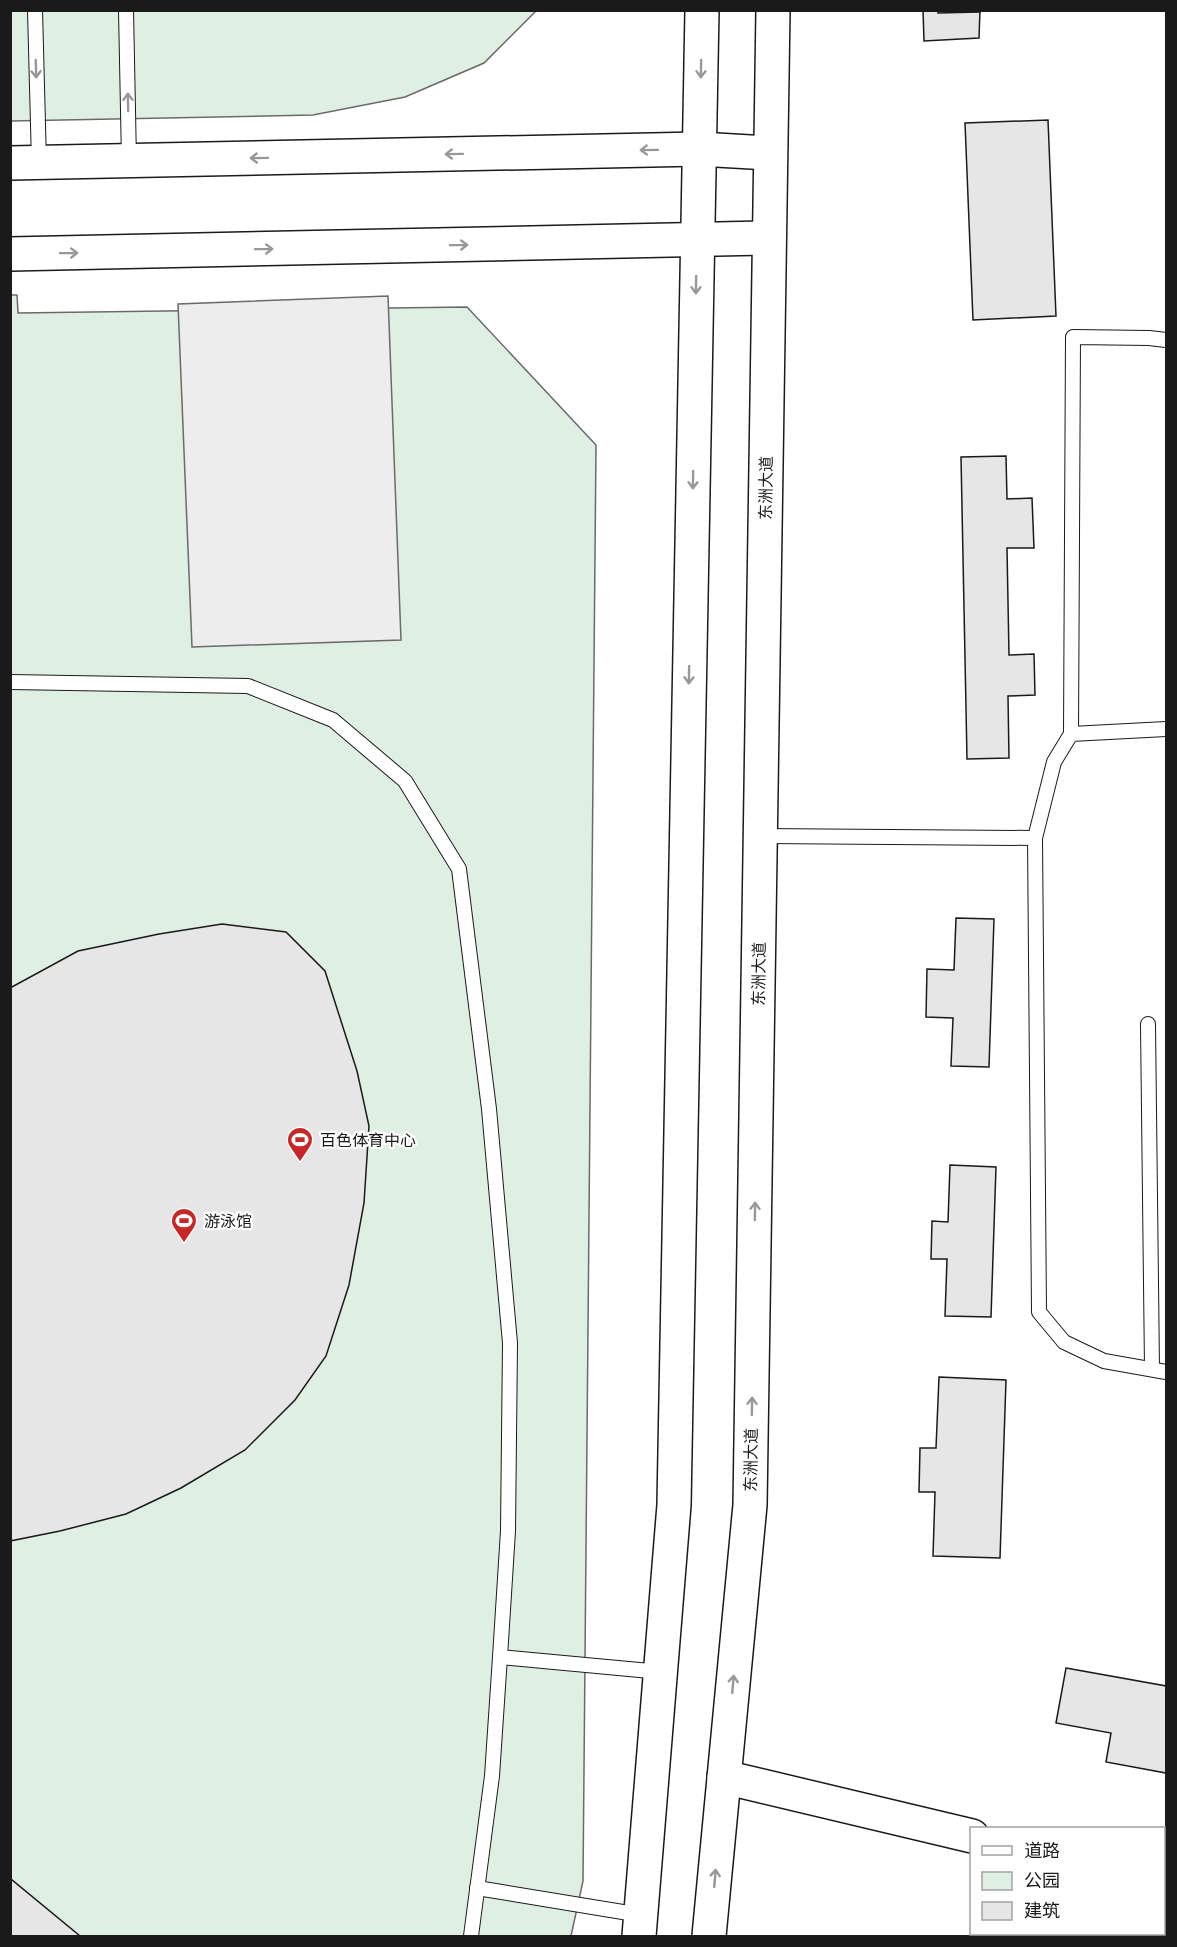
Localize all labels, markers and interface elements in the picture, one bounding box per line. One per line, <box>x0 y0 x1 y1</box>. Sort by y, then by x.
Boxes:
one-way arrow <box>31 58 42 78</box>
one-way arrow <box>695 58 706 78</box>
one-way arrow <box>122 93 134 113</box>
one-way arrow <box>639 145 659 156</box>
one-way arrow <box>445 149 465 160</box>
one-way arrow <box>250 152 270 164</box>
one-way arrow <box>448 239 468 251</box>
one-way arrow <box>253 243 273 255</box>
one-way arrow <box>58 247 78 258</box>
one-way arrow <box>691 274 702 294</box>
street label: 东洲大道 <box>756 456 776 520</box>
one-way arrow <box>687 469 699 489</box>
one-way arrow <box>683 664 695 684</box>
street label: 东洲大道 <box>749 942 769 1006</box>
sports icon: 百色体育中心 <box>285 1125 315 1163</box>
place label: 百色体育中心 <box>320 1131 416 1150</box>
one-way arrow <box>749 1201 761 1221</box>
sports icon: 游泳馆 <box>169 1206 199 1244</box>
place label: 游泳馆 <box>204 1212 252 1231</box>
one-way arrow <box>746 1396 757 1416</box>
street label: 东洲大道 <box>741 1428 761 1492</box>
one-way arrow <box>728 1675 739 1695</box>
legend <box>970 1827 1165 1935</box>
text: 道路 <box>1024 1840 1060 1861</box>
one-way arrow <box>710 1869 721 1889</box>
text: 公园 <box>1024 1870 1060 1891</box>
text: 建筑 <box>1024 1900 1060 1921</box>

